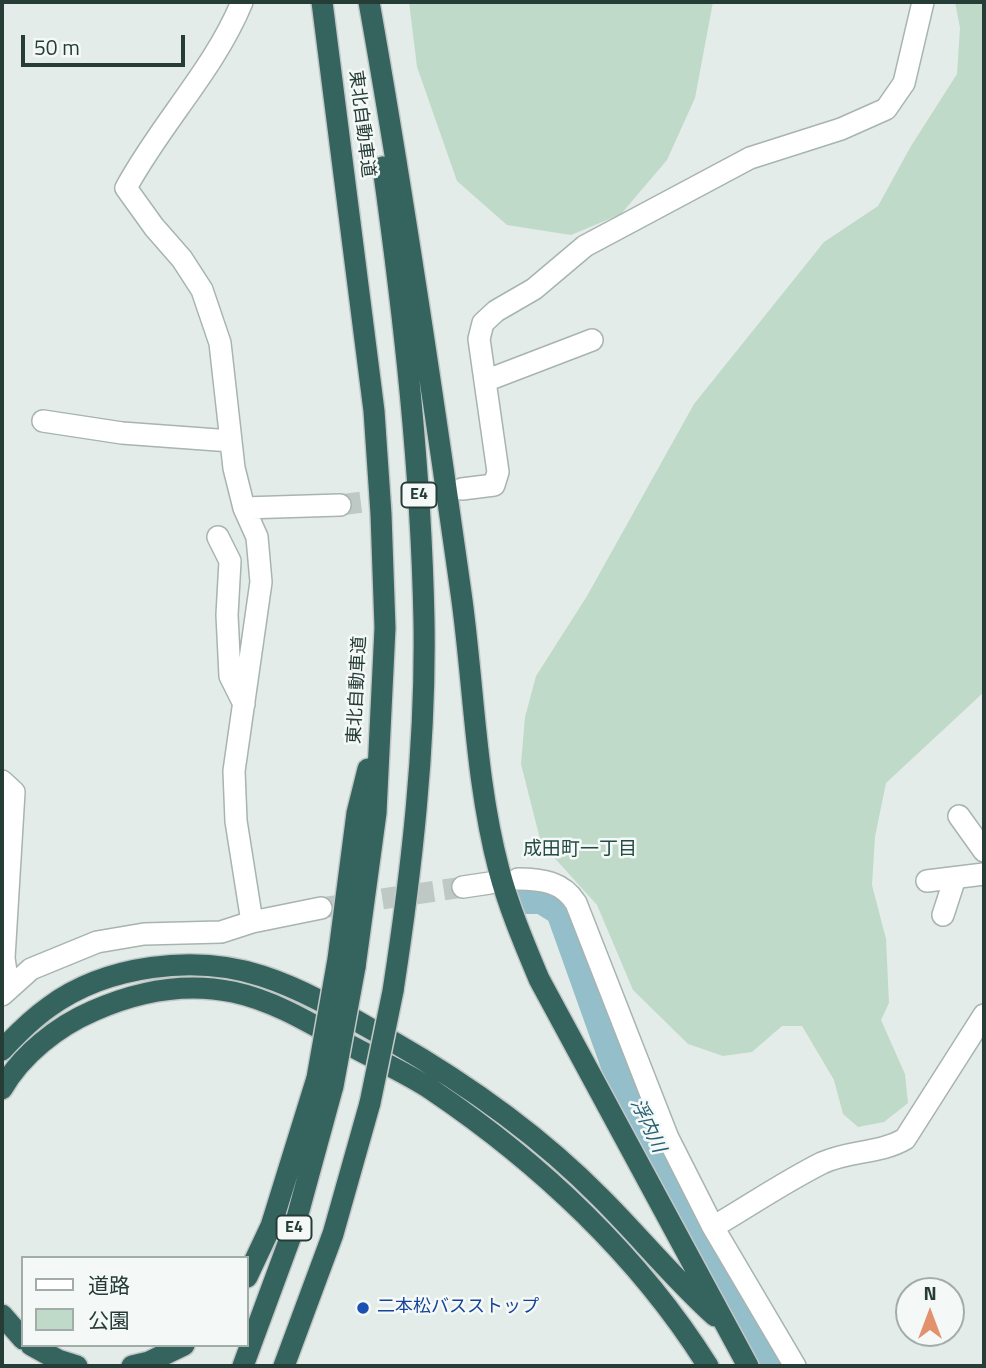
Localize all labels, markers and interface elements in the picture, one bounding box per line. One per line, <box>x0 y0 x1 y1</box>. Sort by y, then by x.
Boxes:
scale bar <box>24 21 189 65</box>
text: 50 m <box>34 31 80 63</box>
street label: 東北自動車道 <box>344 69 378 179</box>
road number: E4 <box>402 482 436 508</box>
street label: 東北自動車道 <box>344 636 372 744</box>
district label: 成田町一丁目 <box>523 839 637 861</box>
water label: 浮内川 <box>625 1095 669 1157</box>
road number: E4 <box>276 1216 312 1240</box>
legend <box>21 1256 248 1347</box>
text: 道路 <box>88 1269 130 1301</box>
north arrow <box>895 1277 965 1347</box>
text: N <box>923 1278 937 1307</box>
place label: 二本松バスストップ <box>377 1297 539 1319</box>
marker: 二本松バスストップ <box>355 1300 371 1316</box>
text: 公園 <box>88 1304 130 1336</box>

